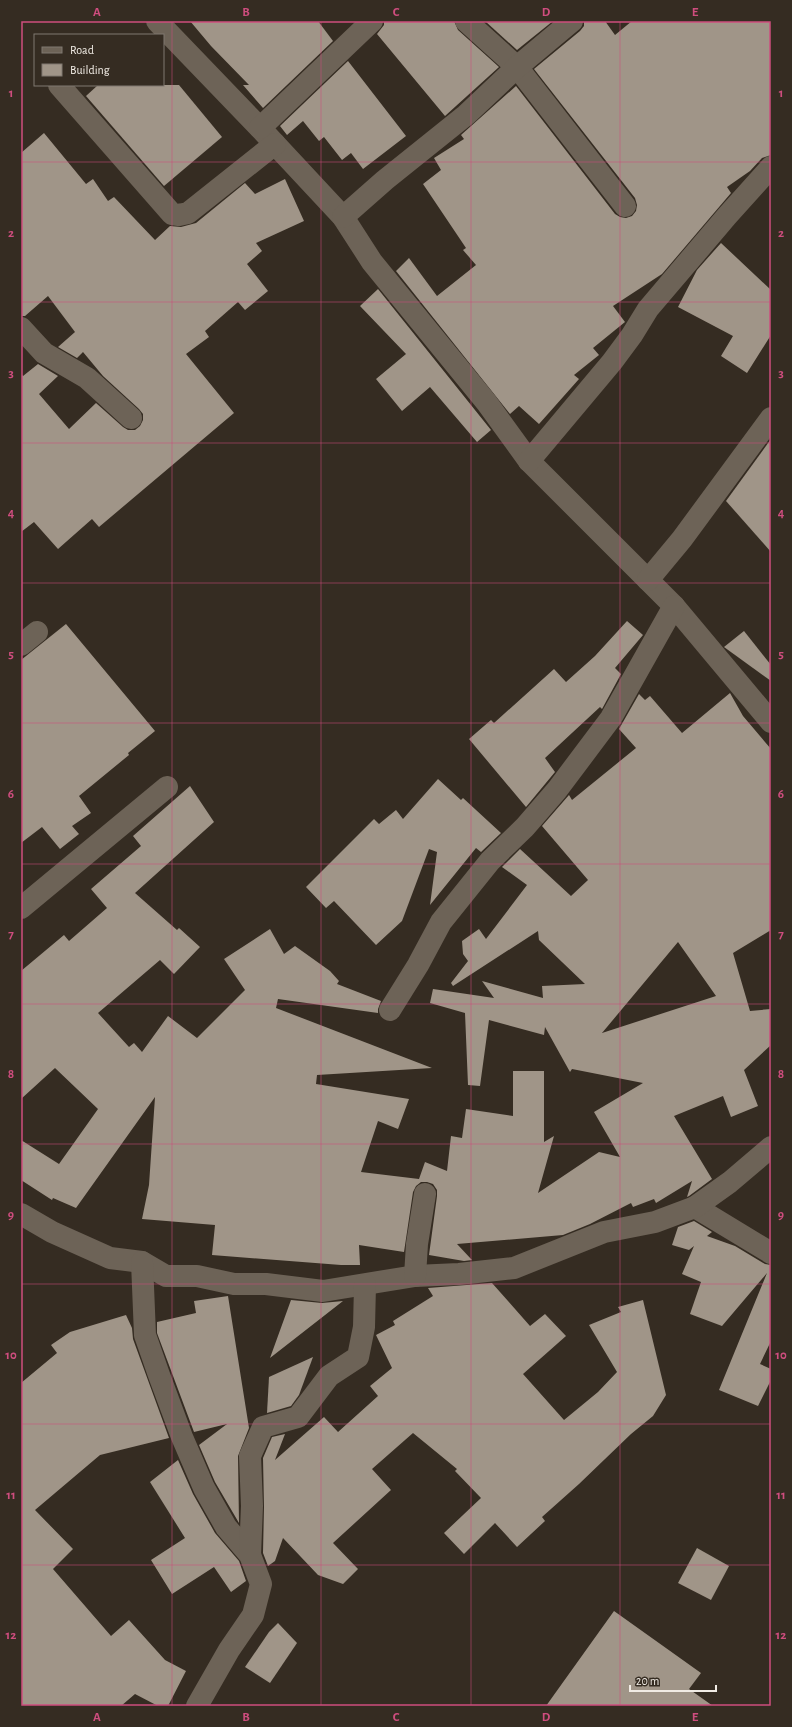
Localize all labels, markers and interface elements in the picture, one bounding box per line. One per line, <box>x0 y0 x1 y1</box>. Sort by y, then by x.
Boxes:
text: A <box>93 6 101 19</box>
text: B <box>242 6 250 19</box>
text: C <box>393 6 400 19</box>
text: D <box>542 6 551 19</box>
text: E <box>692 6 699 19</box>
legend <box>34 34 164 86</box>
text: Road <box>70 44 94 56</box>
text: Building <box>70 64 110 76</box>
text: 1 <box>9 87 13 100</box>
text: 1 <box>779 87 783 100</box>
text: 2 <box>8 227 14 240</box>
text: 2 <box>778 227 784 240</box>
text: 3 <box>8 367 14 380</box>
text: 3 <box>778 367 784 380</box>
text: 4 <box>8 507 15 520</box>
text: 4 <box>778 507 785 520</box>
text: 5 <box>8 648 14 661</box>
text: 5 <box>778 648 784 661</box>
text: 6 <box>8 788 14 801</box>
text: 6 <box>778 788 784 801</box>
text: 7 <box>8 928 14 941</box>
text: 7 <box>778 928 784 941</box>
text: 8 <box>8 1068 14 1081</box>
text: 8 <box>778 1068 784 1081</box>
text: 9 <box>8 1209 14 1222</box>
text: 9 <box>778 1209 784 1222</box>
text: 10 <box>5 1349 17 1362</box>
text: 10 <box>775 1349 787 1362</box>
text: 11 <box>6 1489 16 1502</box>
text: 11 <box>776 1489 786 1502</box>
text: 12 <box>6 1629 16 1642</box>
text: 12 <box>776 1629 786 1642</box>
scale bar <box>630 1667 716 1693</box>
text: 20 m <box>636 1675 659 1687</box>
text: A <box>93 1711 101 1724</box>
text: B <box>242 1711 250 1724</box>
text: C <box>393 1711 400 1724</box>
text: D <box>542 1711 551 1724</box>
text: E <box>692 1711 699 1724</box>

